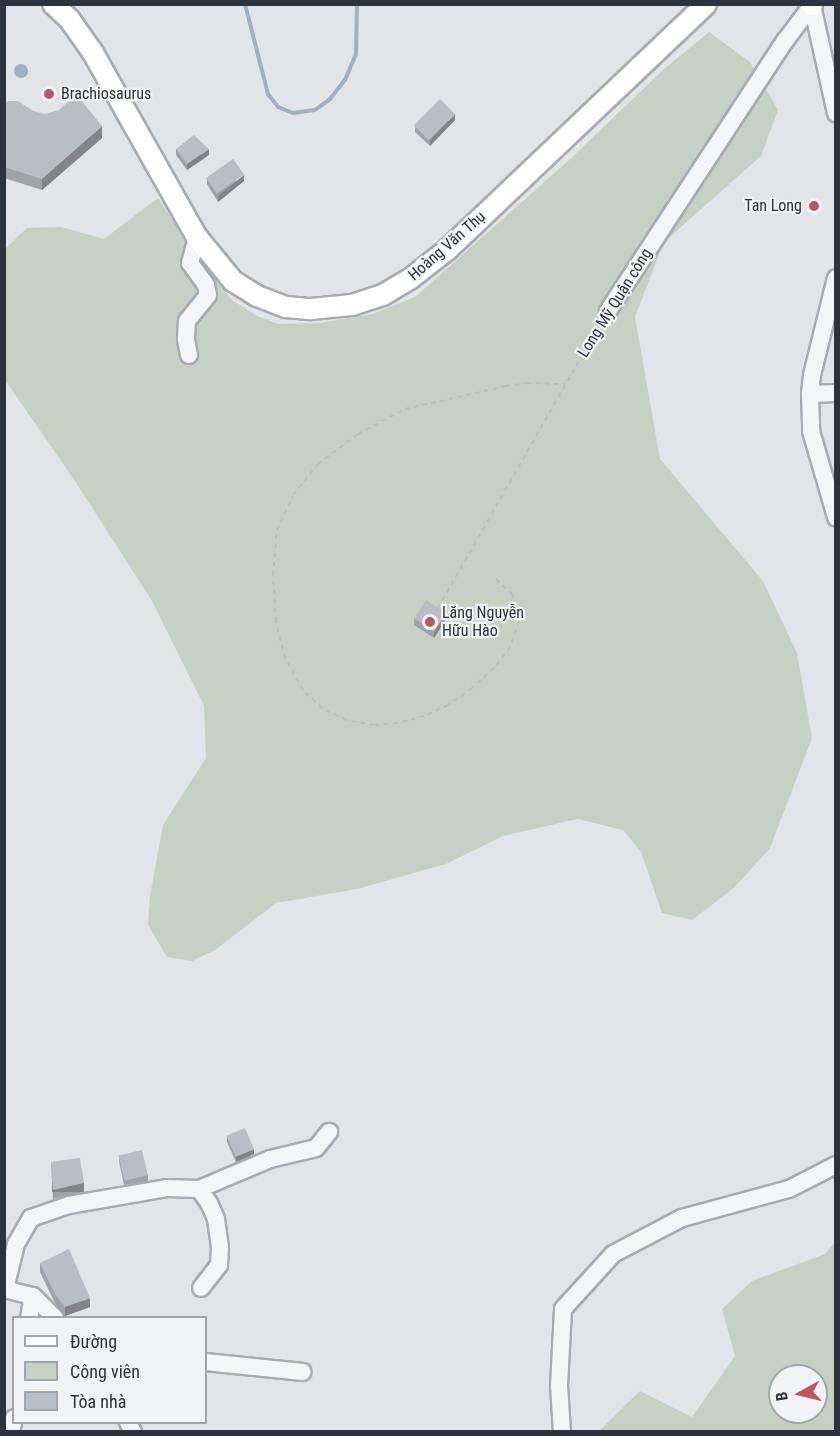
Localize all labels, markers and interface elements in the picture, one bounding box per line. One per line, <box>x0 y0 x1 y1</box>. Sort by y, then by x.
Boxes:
place label: Brachiosaurus <box>61 84 151 104</box>
marker: Brachiosaurus <box>42 87 56 101</box>
place label: Tan Long <box>744 196 802 216</box>
marker: Tan Long <box>807 199 821 213</box>
street label: Hoàng Văn Thụ <box>404 207 490 285</box>
street label: Long Mỹ Quận công <box>574 245 656 361</box>
place label: Lăng Nguyễn Hữu Hào <box>442 603 524 641</box>
marker: Lăng Nguyễn Hữu Hào <box>423 615 437 629</box>
legend <box>12 1316 207 1424</box>
text: Đường <box>70 1331 117 1352</box>
text: Công viên <box>70 1361 140 1382</box>
north arrow <box>768 1364 828 1424</box>
text: Tòa nhà <box>70 1391 126 1412</box>
text: B <box>772 1391 792 1402</box>

